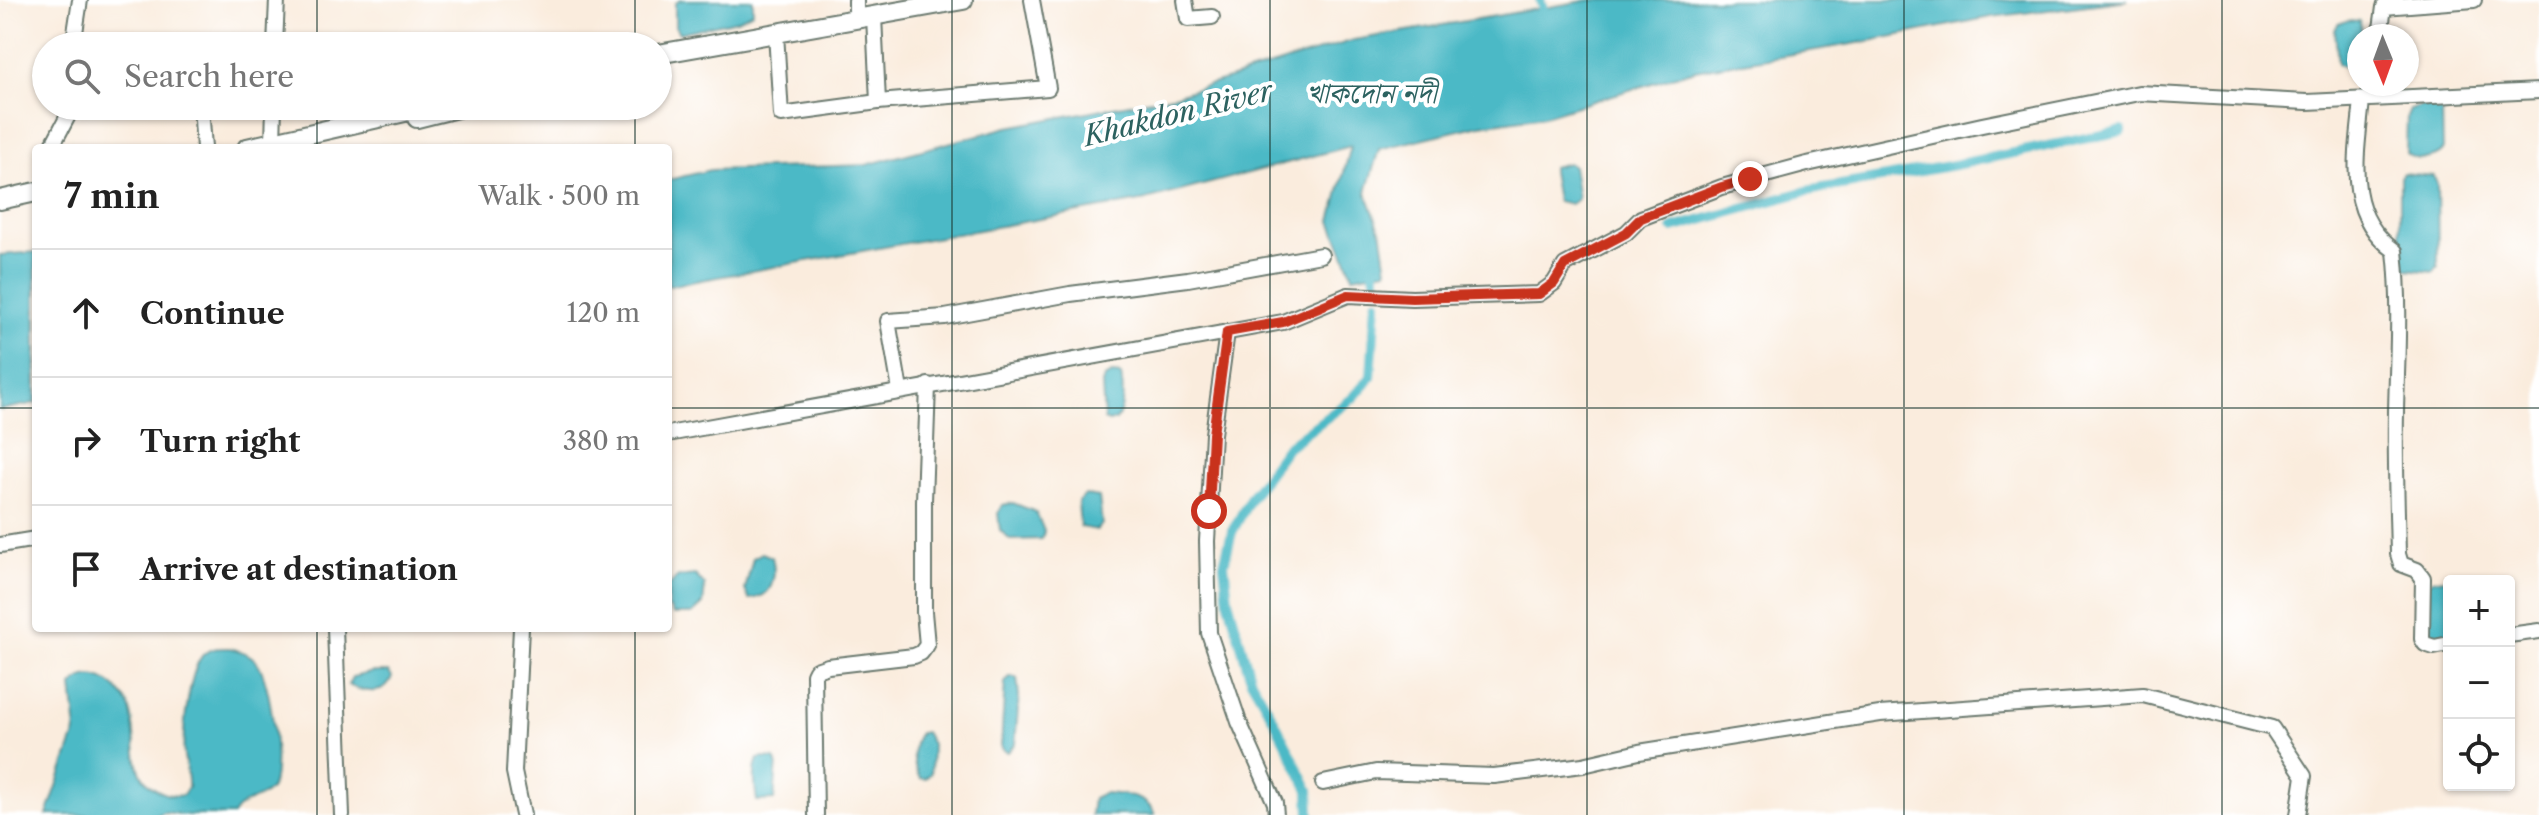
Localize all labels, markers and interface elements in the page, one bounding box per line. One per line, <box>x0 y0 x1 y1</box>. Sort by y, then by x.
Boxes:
north arrow <box>2347 24 2419 96</box>
search box <box>32 32 672 120</box>
icon: search <box>60 54 104 98</box>
text: Search here <box>124 58 294 95</box>
water label: Khakdon River <box>1078 73 1278 153</box>
water label: খাকদোন নদী <box>1306 76 1440 110</box>
route end <box>1732 161 1768 197</box>
text: 7 min <box>64 175 160 217</box>
text: Walk · 500 m <box>479 180 640 212</box>
icon: ahead <box>64 291 108 335</box>
text: Continue <box>140 295 285 332</box>
text: 120 m <box>566 297 640 329</box>
icon: right <box>64 419 108 463</box>
text: Turn right <box>140 423 300 460</box>
text: 380 m <box>563 425 640 457</box>
route start <box>1191 493 1227 529</box>
icon: arrive <box>64 547 108 591</box>
text: Arrive at destination <box>140 551 458 588</box>
map controls <box>2443 575 2515 791</box>
button: + <box>2443 575 2515 647</box>
button: − <box>2443 647 2515 719</box>
button: locate <box>2443 719 2515 791</box>

